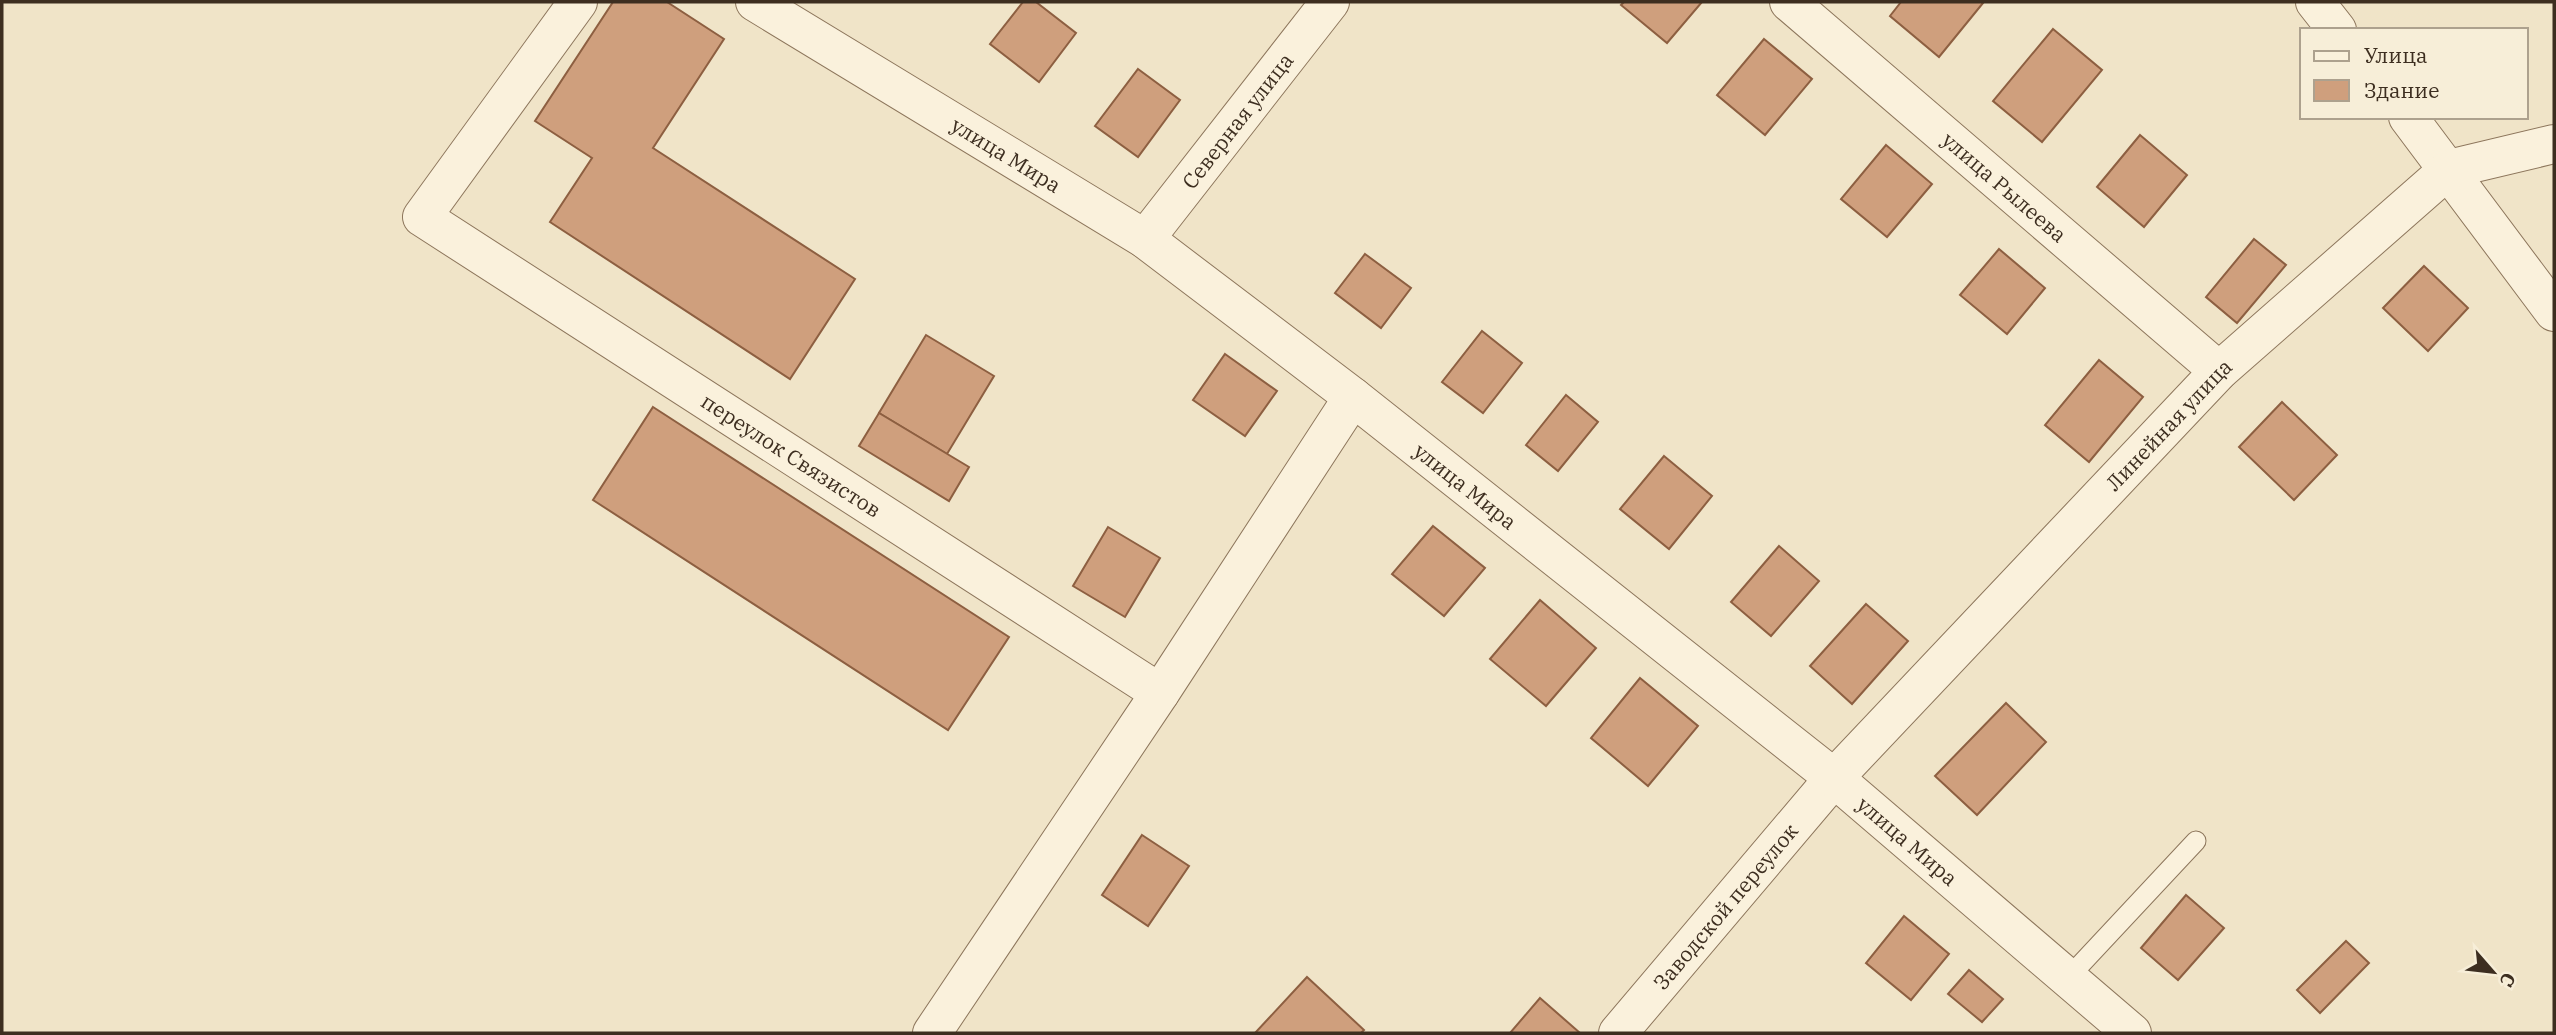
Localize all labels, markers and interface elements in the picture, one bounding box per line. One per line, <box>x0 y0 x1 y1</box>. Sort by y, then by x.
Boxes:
legend <box>2300 28 2528 119</box>
text: Улица <box>2364 41 2428 69</box>
street label: Северная улица <box>1175 47 1299 195</box>
text: Здание <box>2364 76 2439 104</box>
street label: улица Мира <box>946 111 1066 199</box>
street label: улица Рылеева <box>1936 126 2073 248</box>
street label: Линейная улица <box>2099 352 2238 496</box>
street label: переулок Связистов <box>696 387 886 523</box>
street label: улица Мира <box>1408 437 1523 535</box>
street label: улица Мира <box>1851 790 1964 892</box>
street label: Заводской переулок <box>1647 817 1804 995</box>
north arrow <box>2458 937 2528 1007</box>
text: С <box>2494 969 2522 991</box>

